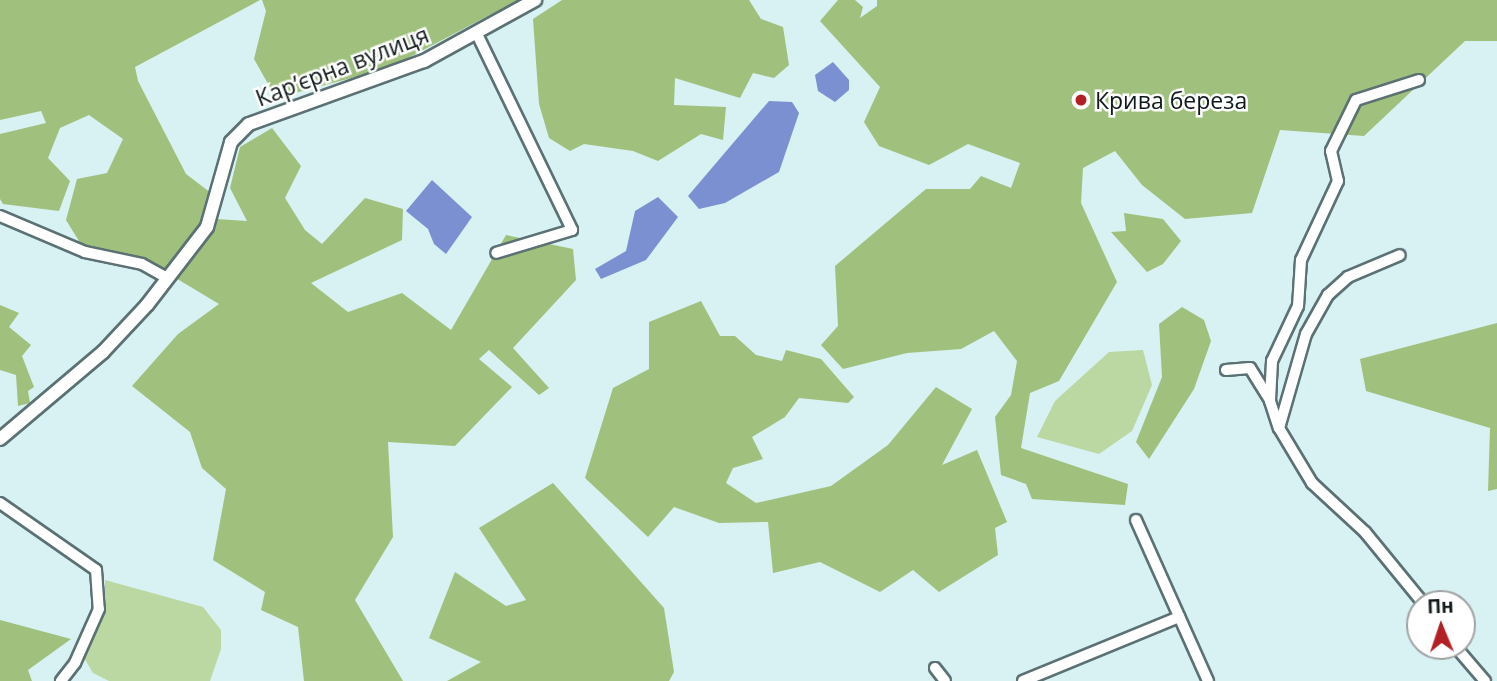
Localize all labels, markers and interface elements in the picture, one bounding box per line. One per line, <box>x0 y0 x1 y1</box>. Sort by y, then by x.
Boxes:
street label: Карʼєрна вулиця <box>252 20 432 112</box>
place label: Крива береза <box>1095 86 1247 114</box>
marker: Крива береза <box>1073 92 1089 108</box>
north arrow <box>1406 590 1476 660</box>
text: Пн <box>1427 593 1454 619</box>

